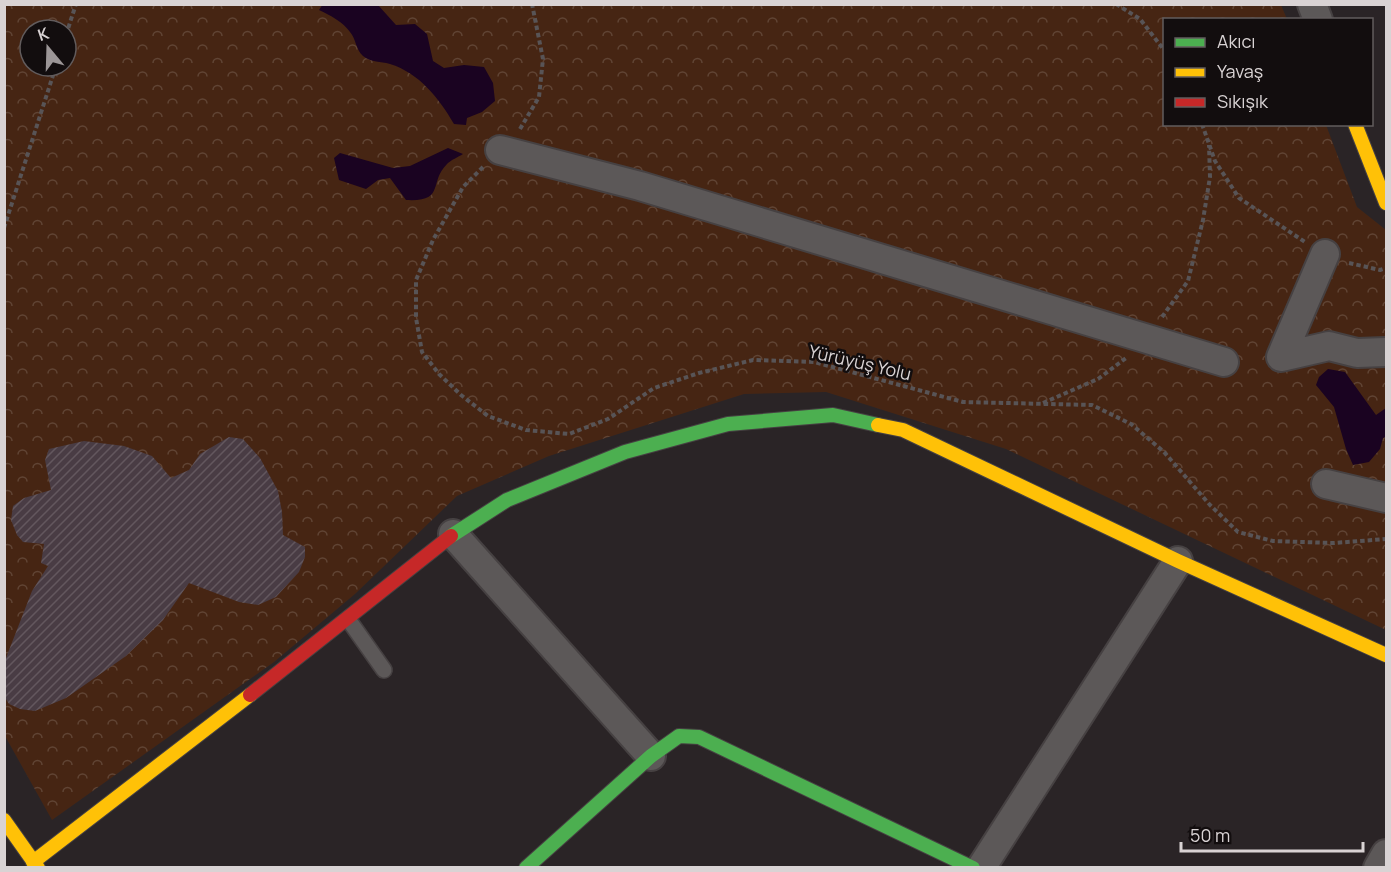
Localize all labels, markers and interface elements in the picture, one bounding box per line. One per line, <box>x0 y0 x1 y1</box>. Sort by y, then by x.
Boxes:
north arrow <box>18 18 78 78</box>
legend <box>1163 18 1373 126</box>
text: K <box>35 22 52 46</box>
text: Akıcı <box>1217 29 1255 53</box>
text: Yavaş <box>1217 59 1263 83</box>
text: Sıkışık <box>1217 89 1269 113</box>
street label: Yürüyüş Yolu <box>806 339 914 385</box>
scale bar <box>1181 815 1362 853</box>
text: 50 m <box>1190 823 1230 847</box>

